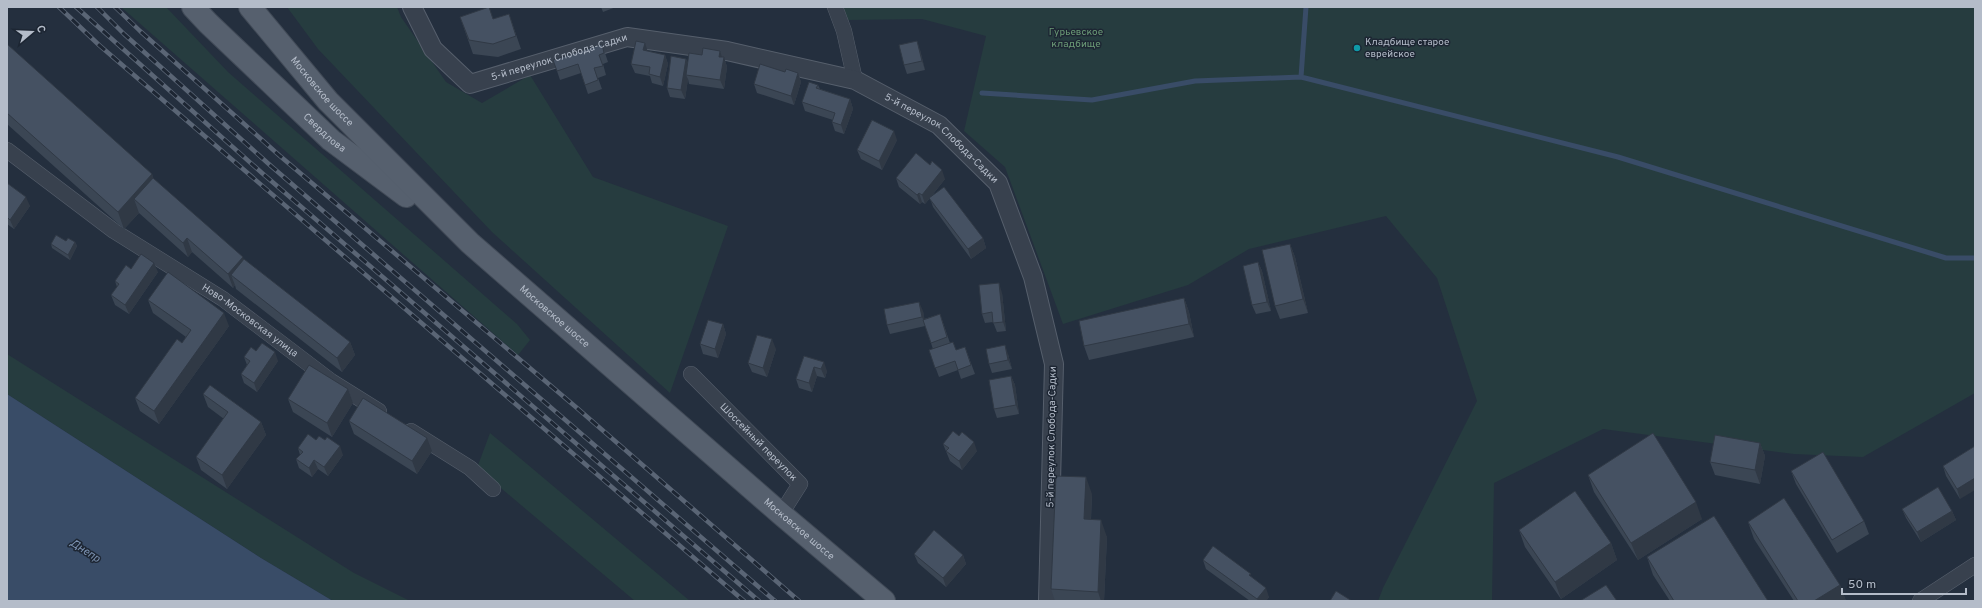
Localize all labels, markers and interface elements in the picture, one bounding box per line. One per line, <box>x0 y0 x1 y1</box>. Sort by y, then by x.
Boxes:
north arrow <box>12 12 52 52</box>
text: С <box>33 23 48 35</box>
park label: Гурьевское кладбище <box>1049 26 1103 51</box>
street label: 5-й переулок Слобода-Садки <box>489 31 629 84</box>
place label: Кладбище старое еврейское <box>1365 36 1449 61</box>
marker: Кладбище старое еврейское <box>1352 43 1362 53</box>
street label: Московское шоссе <box>287 54 356 129</box>
street label: 5-й переулок Слобода-Садки <box>882 90 1001 186</box>
street label: Свердлова <box>300 110 348 155</box>
street label: Ново-Московская улица <box>199 281 301 360</box>
street label: Московское шоссе <box>517 282 592 351</box>
street label: 5-й переулок Слобода-Садки <box>1044 366 1060 508</box>
street label: Шоссейный переулок <box>717 400 800 484</box>
street label: Московское шоссе <box>761 495 837 563</box>
water label: Днепр <box>67 536 104 566</box>
scale bar <box>1842 570 1966 596</box>
text: 50 m <box>1848 577 1876 593</box>

